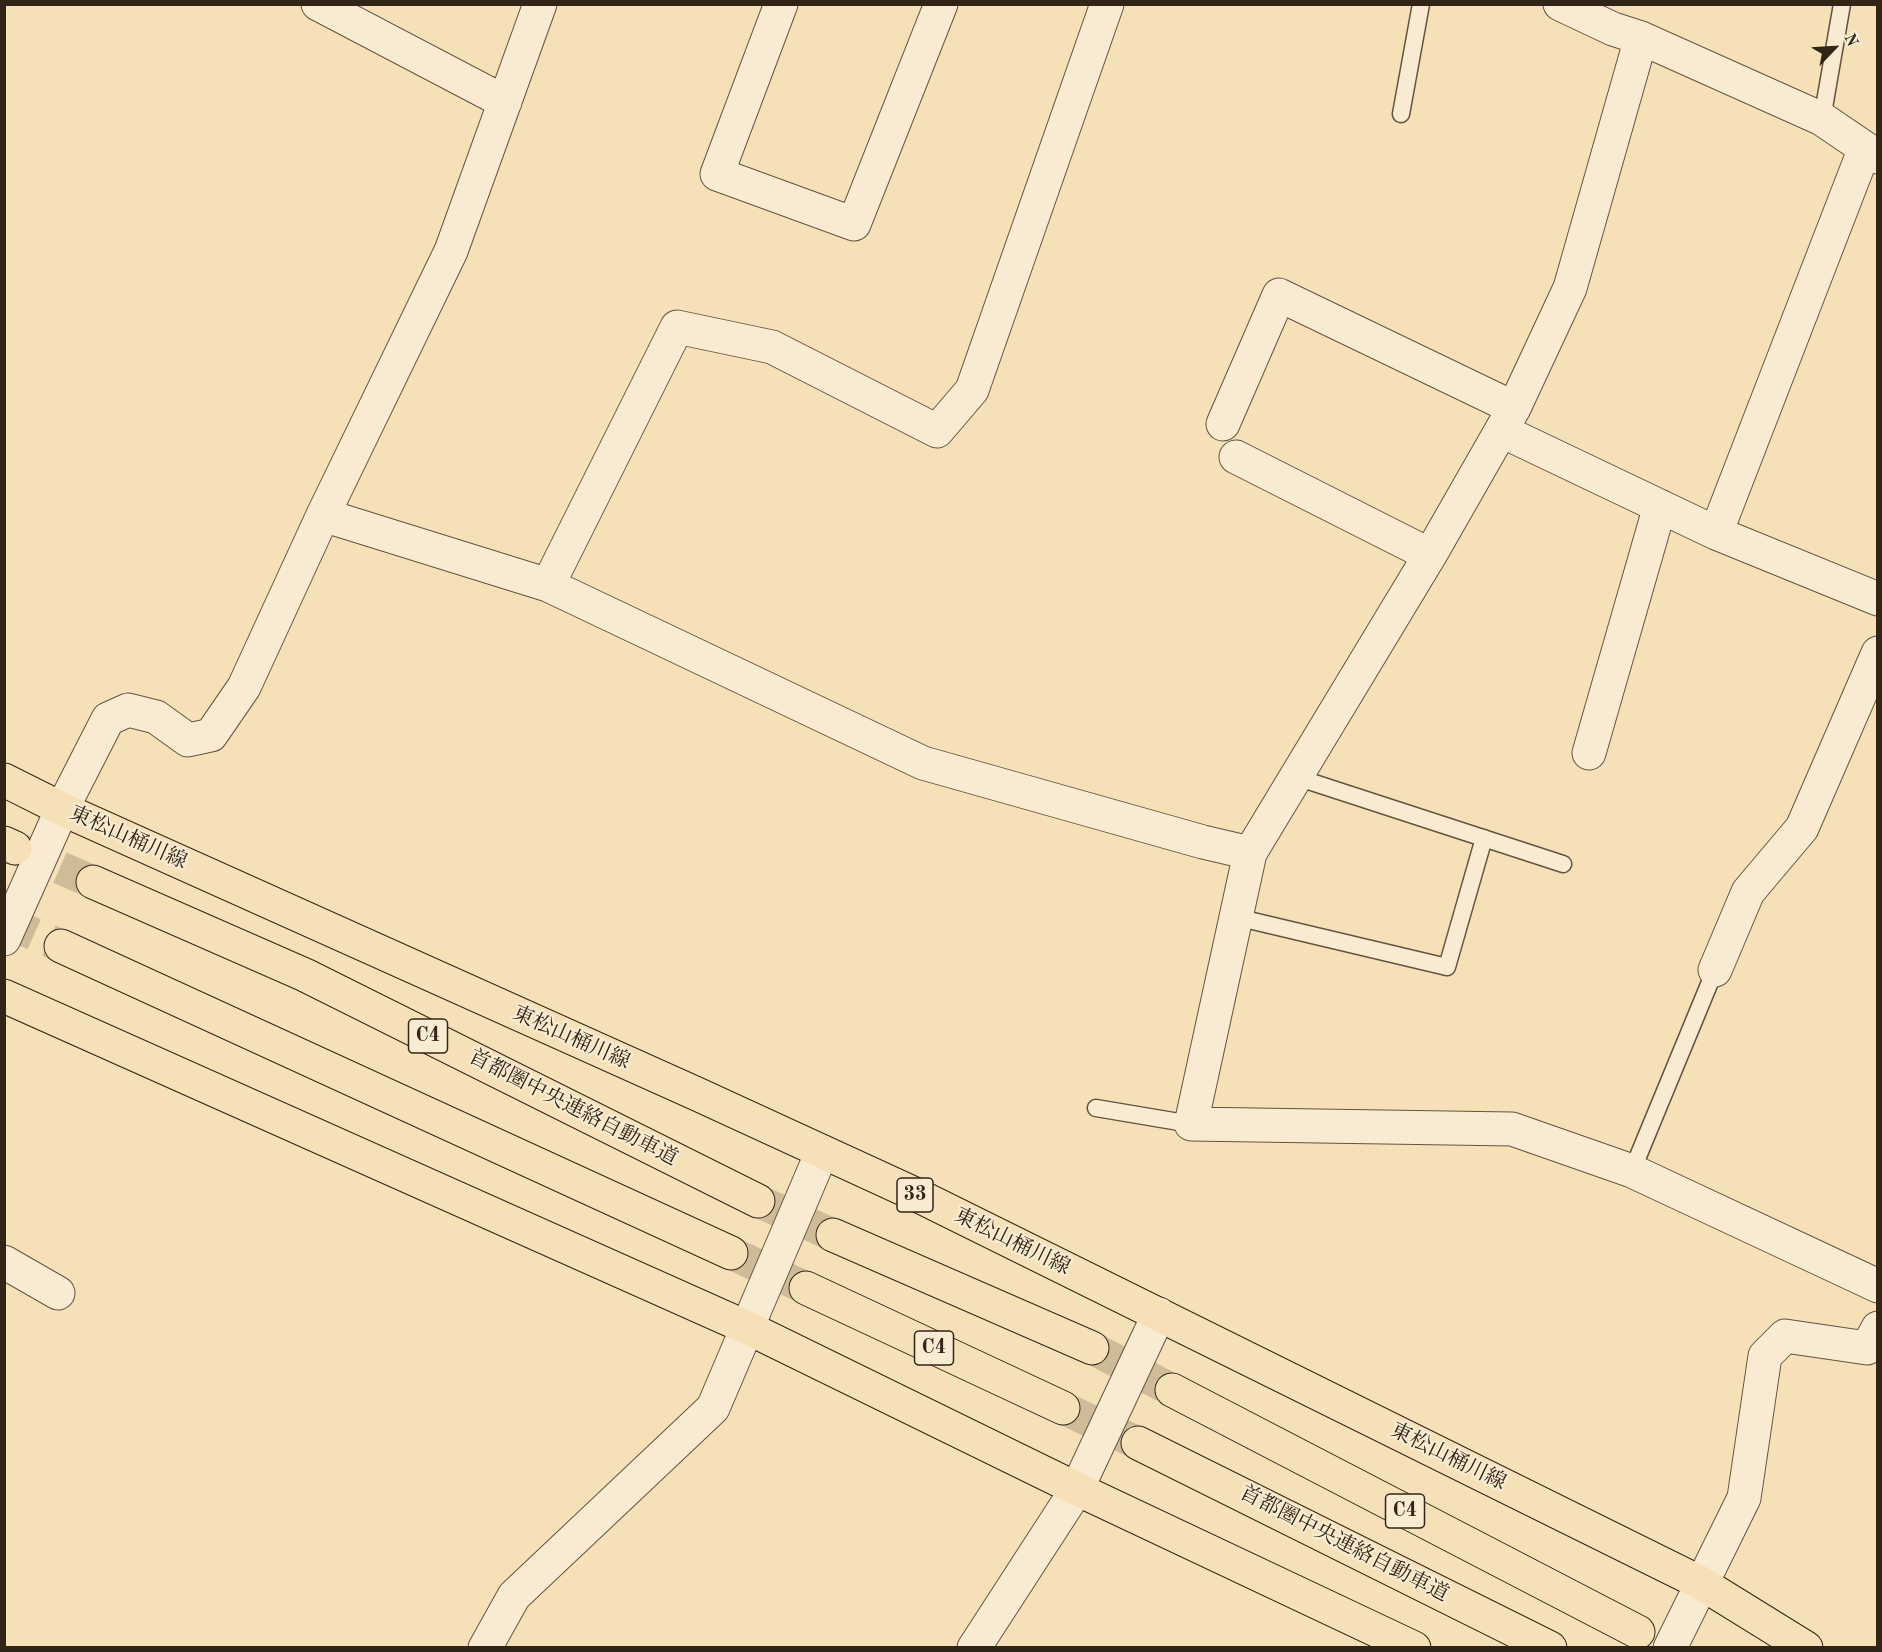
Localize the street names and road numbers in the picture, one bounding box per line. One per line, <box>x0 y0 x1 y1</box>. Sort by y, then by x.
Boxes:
street label: 東松山桶川線 <box>65 801 191 875</box>
street label: 東松山桶川線 <box>508 1001 634 1075</box>
road number: C4 <box>408 1019 448 1053</box>
street label: 首都圏中央連絡自動車道 <box>464 1044 682 1172</box>
road number: 33 <box>897 1178 933 1212</box>
street label: 東松山桶川線 <box>950 1203 1074 1281</box>
road number: C4 <box>914 1331 954 1365</box>
street label: 東松山桶川線 <box>1386 1418 1510 1496</box>
street label: 首都圏中央連絡自動車道 <box>1235 1480 1453 1608</box>
road number: C4 <box>1386 1494 1424 1528</box>

